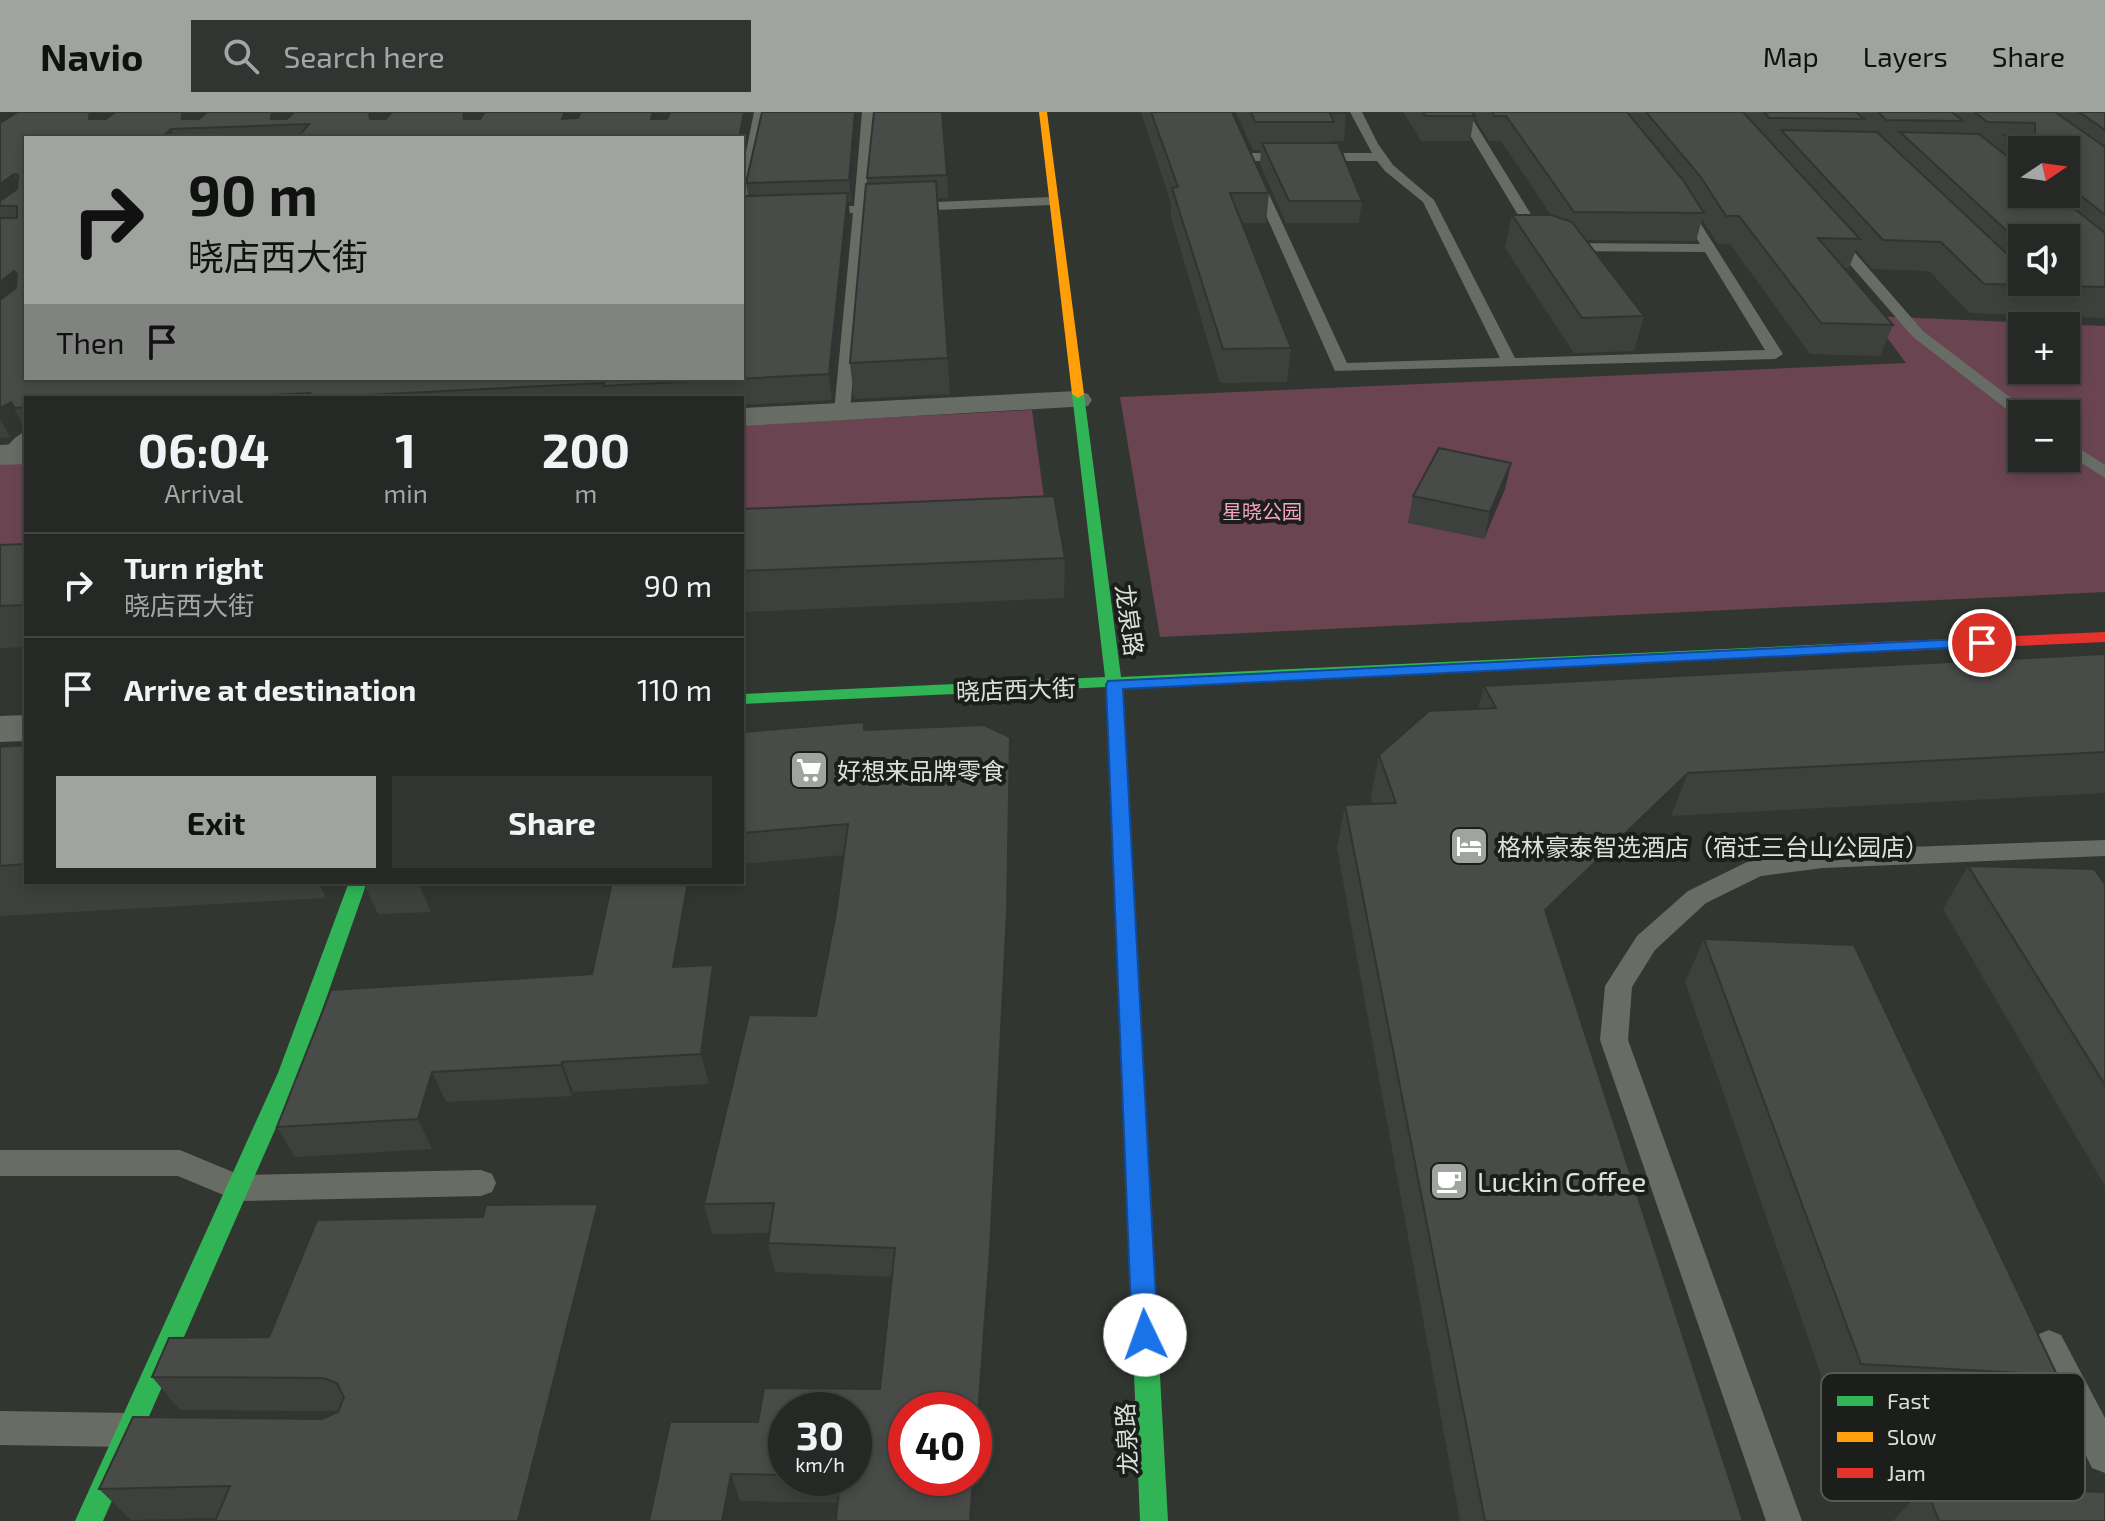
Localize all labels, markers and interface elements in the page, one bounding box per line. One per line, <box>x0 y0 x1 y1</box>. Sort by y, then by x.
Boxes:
search box <box>191 20 751 92</box>
text: Navio <box>40 33 143 79</box>
icon: search <box>219 34 263 78</box>
text: Search here <box>283 38 445 74</box>
text: Map <box>1763 39 1819 73</box>
text: Layers <box>1863 39 1948 73</box>
text: Share <box>1992 39 2065 73</box>
north arrow <box>2008 136 2080 208</box>
map controls <box>2008 136 2080 472</box>
text: 90 m <box>188 160 318 227</box>
icon: right <box>56 168 160 272</box>
button: sound <box>2008 224 2080 296</box>
text: 晓店西大街 <box>188 234 368 277</box>
button: + <box>2008 312 2080 384</box>
icon: arrive <box>140 320 184 364</box>
text: Then <box>56 324 124 360</box>
button: − <box>2008 400 2080 472</box>
text: 06:04 <box>138 420 270 478</box>
text: 1 <box>395 420 416 478</box>
text: 200 <box>542 420 630 478</box>
text: Arrival <box>164 477 243 508</box>
text: min <box>384 477 428 508</box>
text: m <box>575 477 597 508</box>
park label: 星晓公园 <box>1222 499 1302 523</box>
text: Turn right <box>124 549 264 585</box>
icon: right <box>56 563 100 607</box>
text: 90 m <box>644 567 712 603</box>
street label: 龙泉路 <box>1111 582 1149 658</box>
text: 晓店西大街 <box>124 589 254 620</box>
pin <box>1948 609 2016 677</box>
icon: arrive <box>1960 621 2004 665</box>
icon: arrive <box>56 667 100 711</box>
text: Arrive at destination <box>124 671 416 707</box>
text: 110 m <box>637 671 712 707</box>
street label: 晓店西大街 <box>956 672 1076 706</box>
supermarket icon: 好想来品牌零食 <box>788 749 830 791</box>
place label: 好想来品牌零食 <box>837 756 1005 785</box>
button: Exit <box>56 776 376 868</box>
button: Share <box>392 776 712 868</box>
hotel icon: 格林豪泰智选酒店（宿迁三台山公园店） <box>1448 825 1490 867</box>
place label: 格林豪泰智选酒店（宿迁三台山公园店） <box>1497 832 1929 861</box>
cafe icon: Luckin Coffee <box>1428 1160 1470 1202</box>
place label: Luckin Coffee <box>1477 1164 1646 1198</box>
position arrow <box>1103 1293 1187 1377</box>
legend <box>1821 1373 2085 1501</box>
text: Fast <box>1887 1387 1930 1413</box>
speed limit sign: 40 <box>888 1392 992 1496</box>
street label: 龙泉路 <box>1110 1402 1142 1476</box>
text: 30 <box>796 1410 844 1458</box>
text: Slow <box>1887 1423 1936 1449</box>
text: km/h <box>795 1452 845 1476</box>
text: Jam <box>1887 1459 1926 1485</box>

